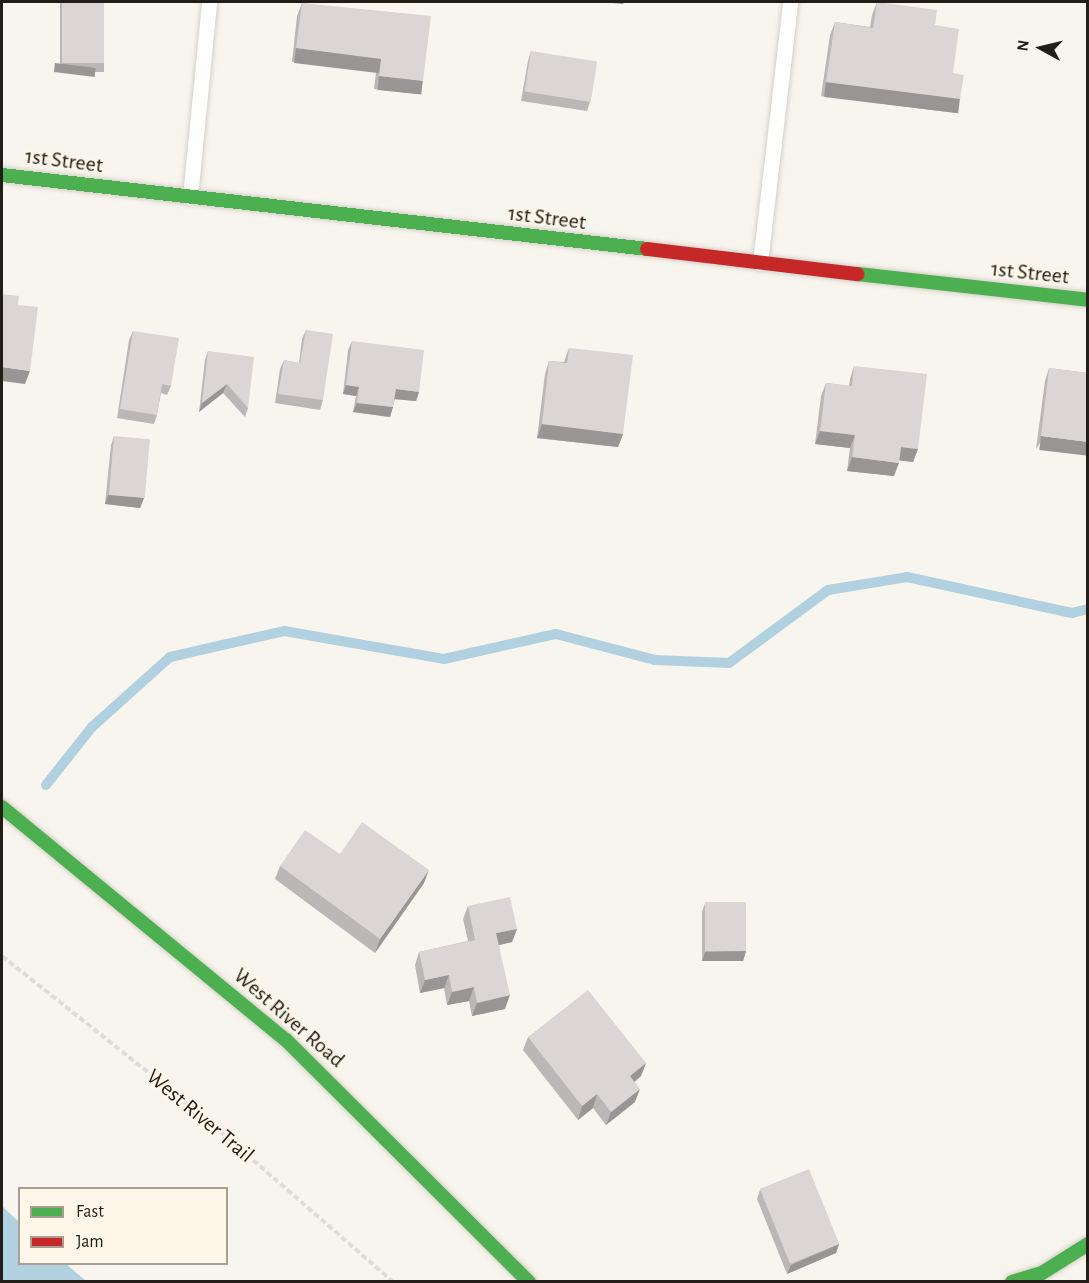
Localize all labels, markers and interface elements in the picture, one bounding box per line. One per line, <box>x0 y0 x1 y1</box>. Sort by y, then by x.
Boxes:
north arrow <box>1011 18 1071 78</box>
text: N <box>1014 39 1032 52</box>
street label: 1st Street <box>24 143 104 179</box>
street label: 1st Street <box>507 200 587 236</box>
street label: 1st Street <box>990 256 1070 290</box>
street label: West River Road <box>228 963 350 1073</box>
street label: West River Trail <box>141 1063 259 1169</box>
legend <box>18 1187 228 1265</box>
text: Fast <box>76 1203 104 1221</box>
text: Jam <box>76 1233 104 1251</box>

